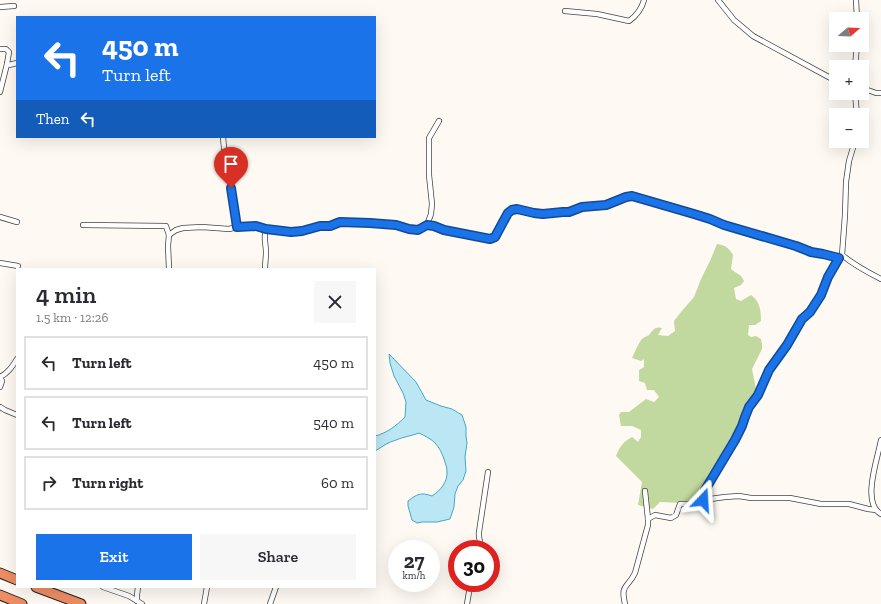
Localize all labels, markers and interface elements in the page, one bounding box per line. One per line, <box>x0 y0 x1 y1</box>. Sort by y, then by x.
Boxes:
north arrow <box>829 12 869 52</box>
map controls <box>829 12 869 148</box>
text: 450 m <box>102 30 178 63</box>
icon: left <box>36 32 88 84</box>
button: + <box>829 60 869 100</box>
text: Turn left <box>102 64 171 86</box>
icon: left <box>77 108 99 130</box>
button: − <box>829 108 869 148</box>
text: Then <box>36 110 69 128</box>
pin <box>214 147 248 188</box>
icon: arrive <box>220 153 242 175</box>
text: 4 min <box>36 280 96 309</box>
button: close <box>314 281 356 323</box>
text: 1.5 km · 12:26 <box>36 310 108 325</box>
icon: left <box>38 352 60 374</box>
text: Turn left <box>72 354 132 372</box>
text: 450 m <box>313 354 354 372</box>
icon: left <box>38 412 60 434</box>
text: Turn left <box>72 414 132 432</box>
text: 540 m <box>313 414 354 432</box>
icon: right <box>38 472 60 494</box>
text: Turn right <box>72 474 143 492</box>
text: 60 m <box>321 474 354 492</box>
position arrow <box>682 479 724 521</box>
button: Exit <box>36 534 192 580</box>
button: Share <box>200 534 356 580</box>
speed limit sign: 30 <box>448 540 500 592</box>
text: 27 <box>404 549 424 573</box>
text: km/h <box>403 570 425 582</box>

